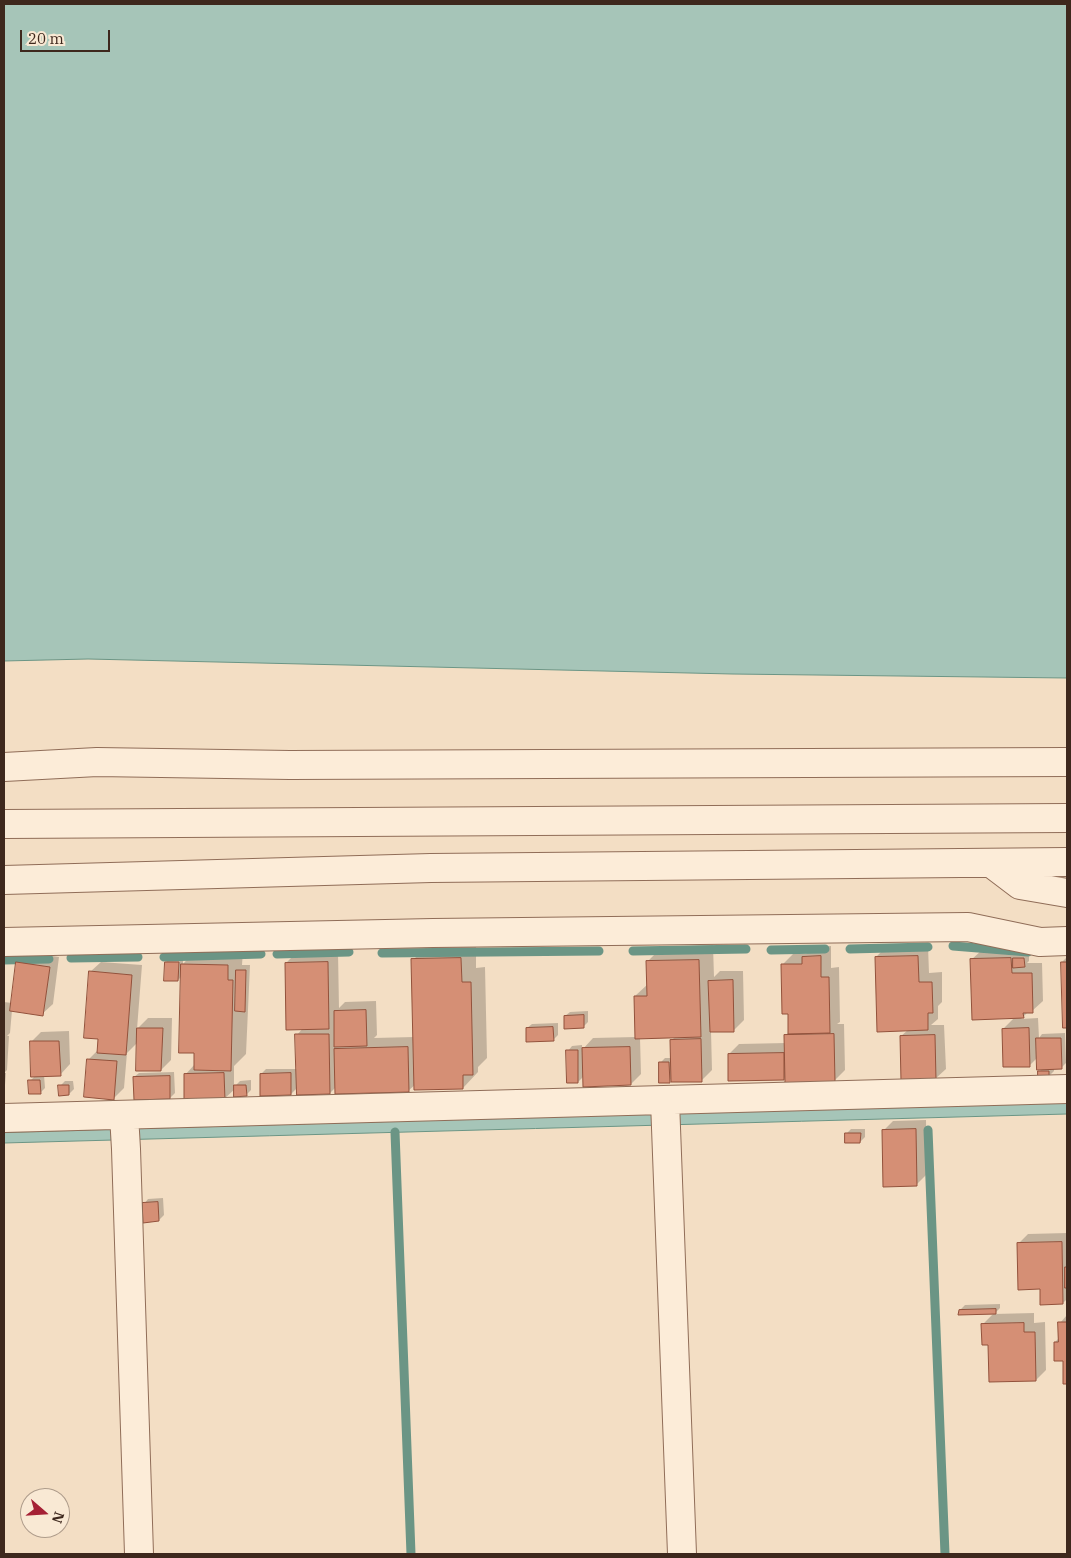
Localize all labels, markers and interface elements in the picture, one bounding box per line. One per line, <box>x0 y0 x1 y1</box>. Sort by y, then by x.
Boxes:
scale bar <box>22 20 112 52</box>
text: 20 m <box>28 29 64 48</box>
north arrow <box>20 1488 70 1538</box>
text: N <box>48 1509 69 1526</box>

